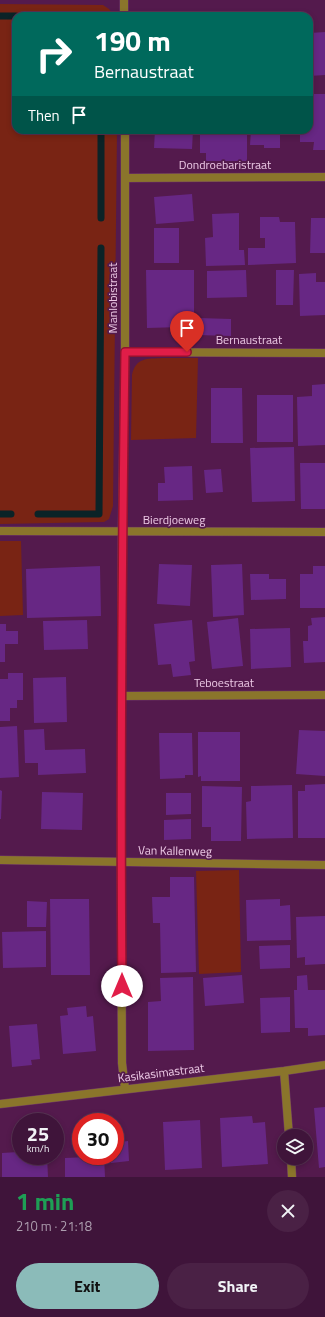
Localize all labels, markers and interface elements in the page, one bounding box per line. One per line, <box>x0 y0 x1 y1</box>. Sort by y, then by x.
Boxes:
text: 190 m <box>94 19 171 62</box>
icon: right <box>28 28 80 80</box>
text: Bernaustraat <box>94 58 194 85</box>
text: Then <box>28 104 60 127</box>
icon: arrive <box>68 104 90 126</box>
street label: Dondroebaristraat <box>179 155 272 174</box>
street label: Manlobistraat <box>103 262 122 333</box>
pin <box>170 311 204 352</box>
icon: arrive <box>176 317 198 339</box>
street label: Bernaustraat <box>216 330 283 349</box>
street label: Bierdjoeweg <box>143 510 205 529</box>
street label: Teboestraat <box>194 673 255 692</box>
street label: Van Kallenweg <box>138 840 212 861</box>
position arrow <box>101 965 143 1007</box>
street label: Kasikasimastraat <box>116 1058 206 1087</box>
speed limit sign: 30 <box>72 1113 124 1165</box>
text: 25 <box>27 1118 49 1149</box>
map controls <box>277 1129 313 1165</box>
button: layers <box>277 1129 313 1165</box>
text: km/h <box>27 1141 49 1156</box>
text: 1 min <box>16 1183 74 1219</box>
button: close <box>267 1190 309 1232</box>
text: 210 m · 21:18 <box>16 1216 92 1236</box>
button: Exit <box>16 1263 159 1309</box>
button: Share <box>167 1263 309 1309</box>

